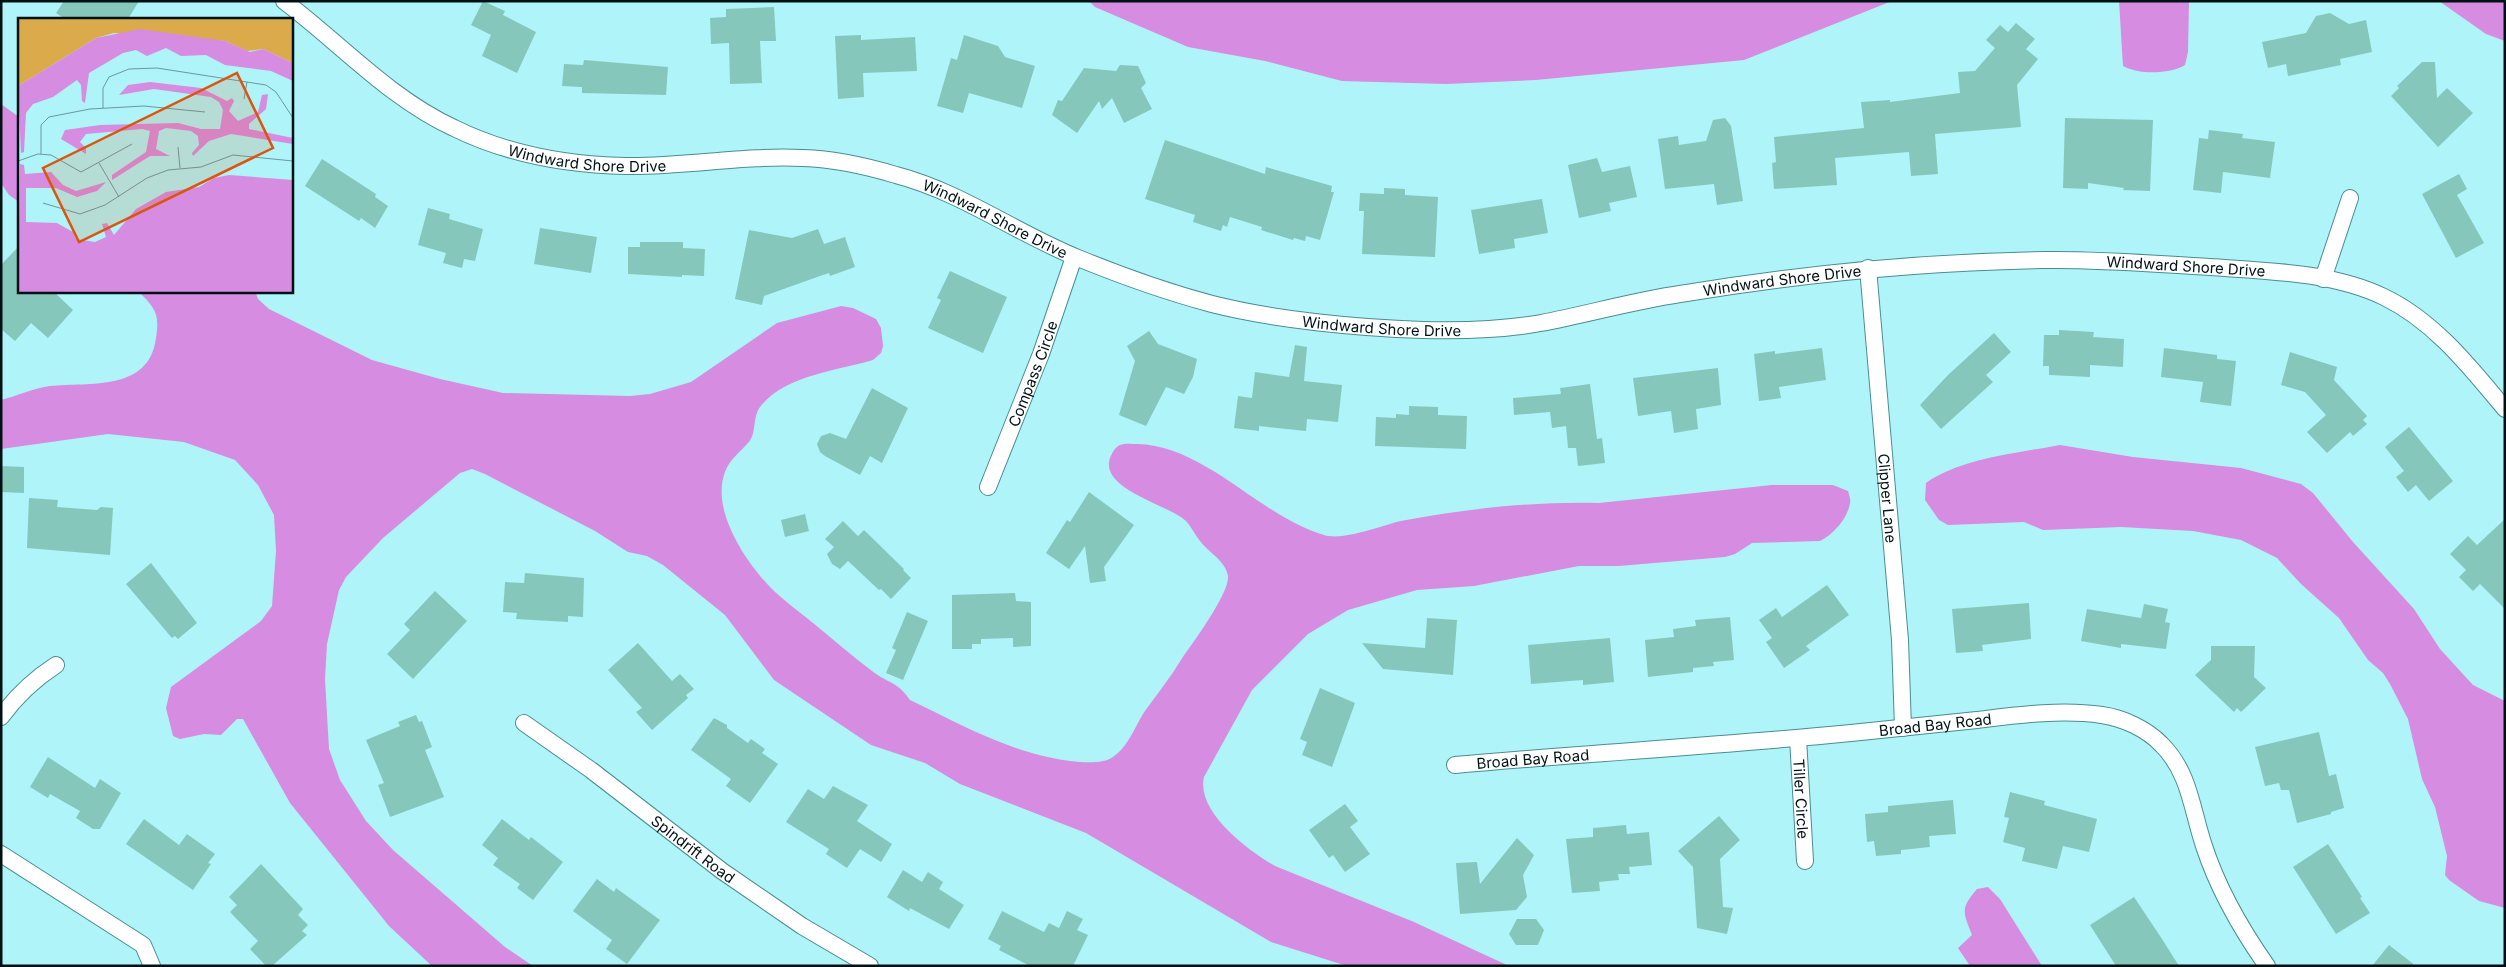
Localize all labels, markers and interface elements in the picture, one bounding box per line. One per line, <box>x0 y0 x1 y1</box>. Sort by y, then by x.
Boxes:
inset map <box>18 18 292 292</box>
street label: Windward Shore Drive <box>506 140 667 176</box>
street label: Windward Shore Drive <box>920 175 1071 262</box>
street label: Windward Shore Drive <box>2106 251 2266 280</box>
street label: Windward Shore Drive <box>1702 261 1862 300</box>
street label: Windward Shore Drive <box>1301 311 1461 340</box>
street label: Compass Circle <box>1004 318 1061 429</box>
street label: Clipper Lane <box>1874 453 1901 544</box>
street label: Broad Bay Road <box>1878 709 1993 740</box>
street label: Broad Bay Road <box>1476 745 1590 773</box>
street label: Tiller Circle <box>1790 758 1813 839</box>
street label: Spindrift Road <box>648 811 739 887</box>

